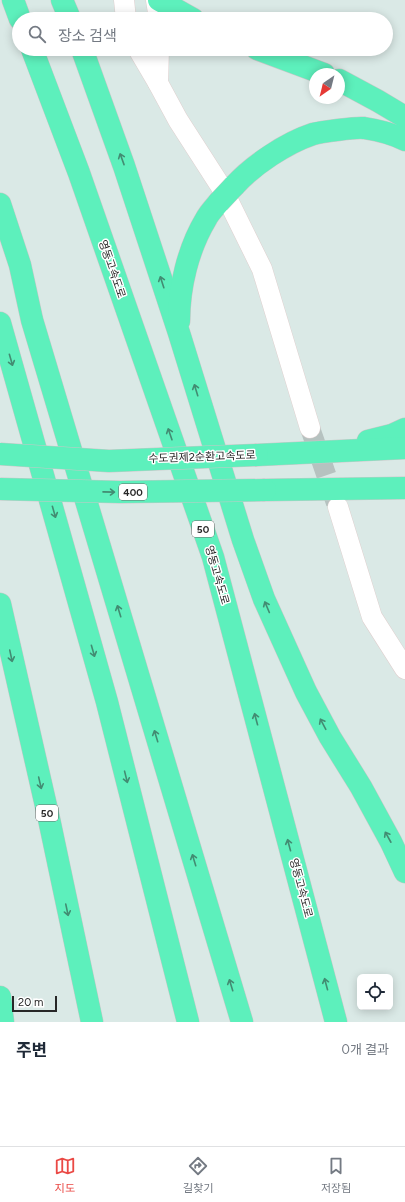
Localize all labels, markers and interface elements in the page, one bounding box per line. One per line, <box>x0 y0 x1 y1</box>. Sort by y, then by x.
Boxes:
search box <box>12 12 393 56</box>
icon: search <box>26 23 48 45</box>
text: 장소 검색 <box>58 27 117 45</box>
north arrow <box>309 68 345 104</box>
one-way arrow <box>118 152 125 165</box>
street label: 영동고속도로 <box>96 238 128 300</box>
one-way arrow <box>158 276 165 289</box>
one-way arrow <box>8 354 15 367</box>
one-way arrow <box>192 384 199 397</box>
one-way arrow <box>166 428 173 441</box>
street label: 수도권제2순환고속도로 <box>148 449 256 465</box>
road number: 400 <box>119 484 147 500</box>
one-way arrow <box>102 488 115 496</box>
one-way arrow <box>51 506 58 519</box>
road number: 50 <box>192 521 214 537</box>
street label: 영동고속도로 <box>202 544 232 606</box>
one-way arrow <box>263 601 271 613</box>
one-way arrow <box>115 605 122 618</box>
one-way arrow <box>90 644 97 657</box>
one-way arrow <box>8 649 16 662</box>
one-way arrow <box>252 713 259 726</box>
one-way arrow <box>319 718 326 730</box>
one-way arrow <box>152 729 159 742</box>
one-way arrow <box>123 770 130 783</box>
one-way arrow <box>37 776 45 789</box>
road number: 50 <box>36 805 58 821</box>
one-way arrow <box>384 831 392 843</box>
one-way arrow <box>285 839 293 852</box>
one-way arrow <box>190 854 197 867</box>
street label: 영동고속도로 <box>287 857 315 919</box>
one-way arrow <box>64 903 72 916</box>
map controls <box>357 974 393 1010</box>
button: locate <box>357 974 393 1010</box>
one-way arrow <box>227 978 234 991</box>
one-way arrow <box>322 978 329 991</box>
scale bar <box>12 994 57 1013</box>
text: 20 m <box>18 996 43 1009</box>
text: 주변 <box>16 1040 47 1060</box>
text: 0개 결과 <box>342 1042 389 1057</box>
tab: 지도 <box>54 1155 76 1195</box>
tab: 길찾기 <box>183 1155 213 1195</box>
tab: 저장됨 <box>321 1155 351 1195</box>

